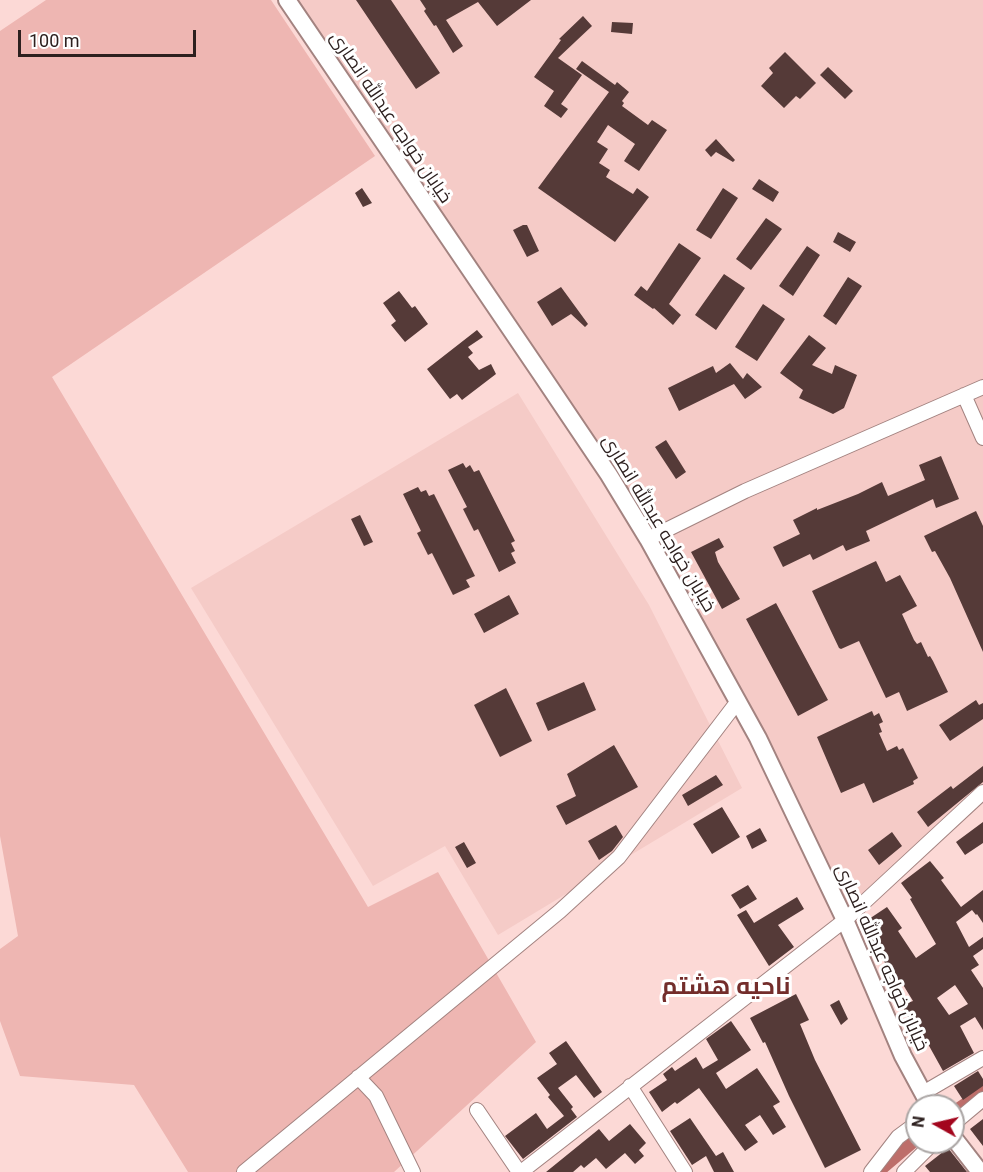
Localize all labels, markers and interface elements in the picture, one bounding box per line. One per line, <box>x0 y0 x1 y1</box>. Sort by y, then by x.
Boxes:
scale bar <box>21 18 200 56</box>
street label: خیابان خواجه عبدالله انصاری <box>324 28 456 208</box>
text: 100 m <box>29 30 80 51</box>
street label: خیابان خواجه عبدالله انصاری <box>597 432 719 616</box>
street label: خیابان خواجه عبدالله انصاری <box>830 861 932 1055</box>
district label: ناحیه هشتم <box>661 974 791 1002</box>
north arrow <box>905 1094 965 1154</box>
text: N <box>908 1115 929 1129</box>

